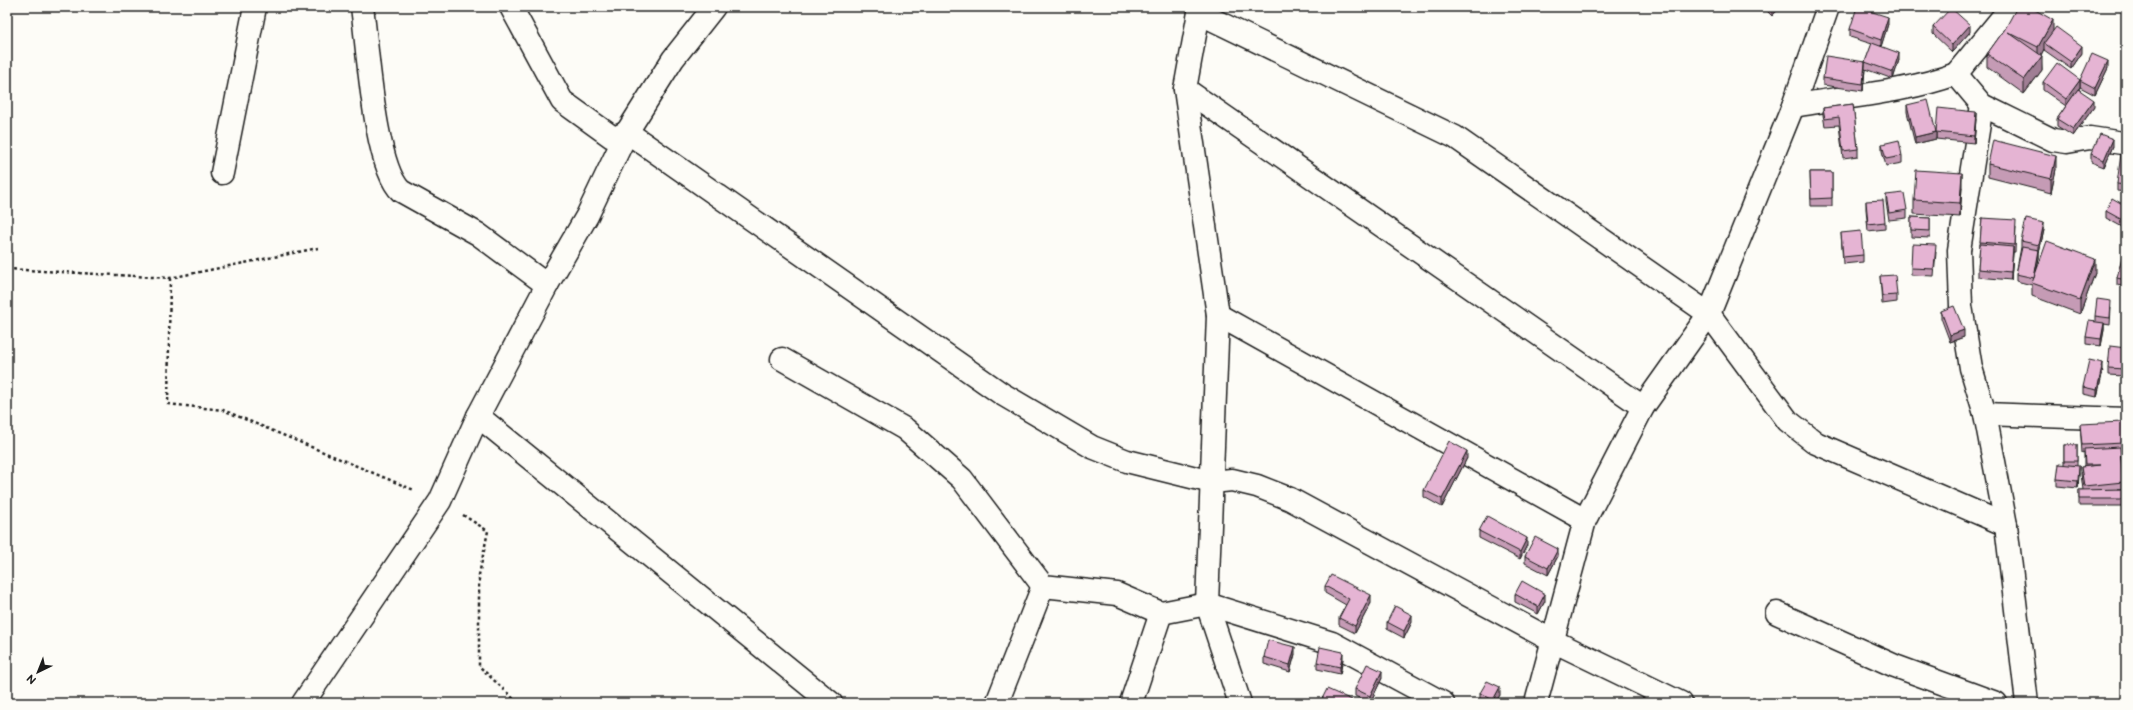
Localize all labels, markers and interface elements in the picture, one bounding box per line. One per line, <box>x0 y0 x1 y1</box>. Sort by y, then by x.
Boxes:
north arrow <box>18 652 58 692</box>
text: N <box>24 671 39 687</box>

